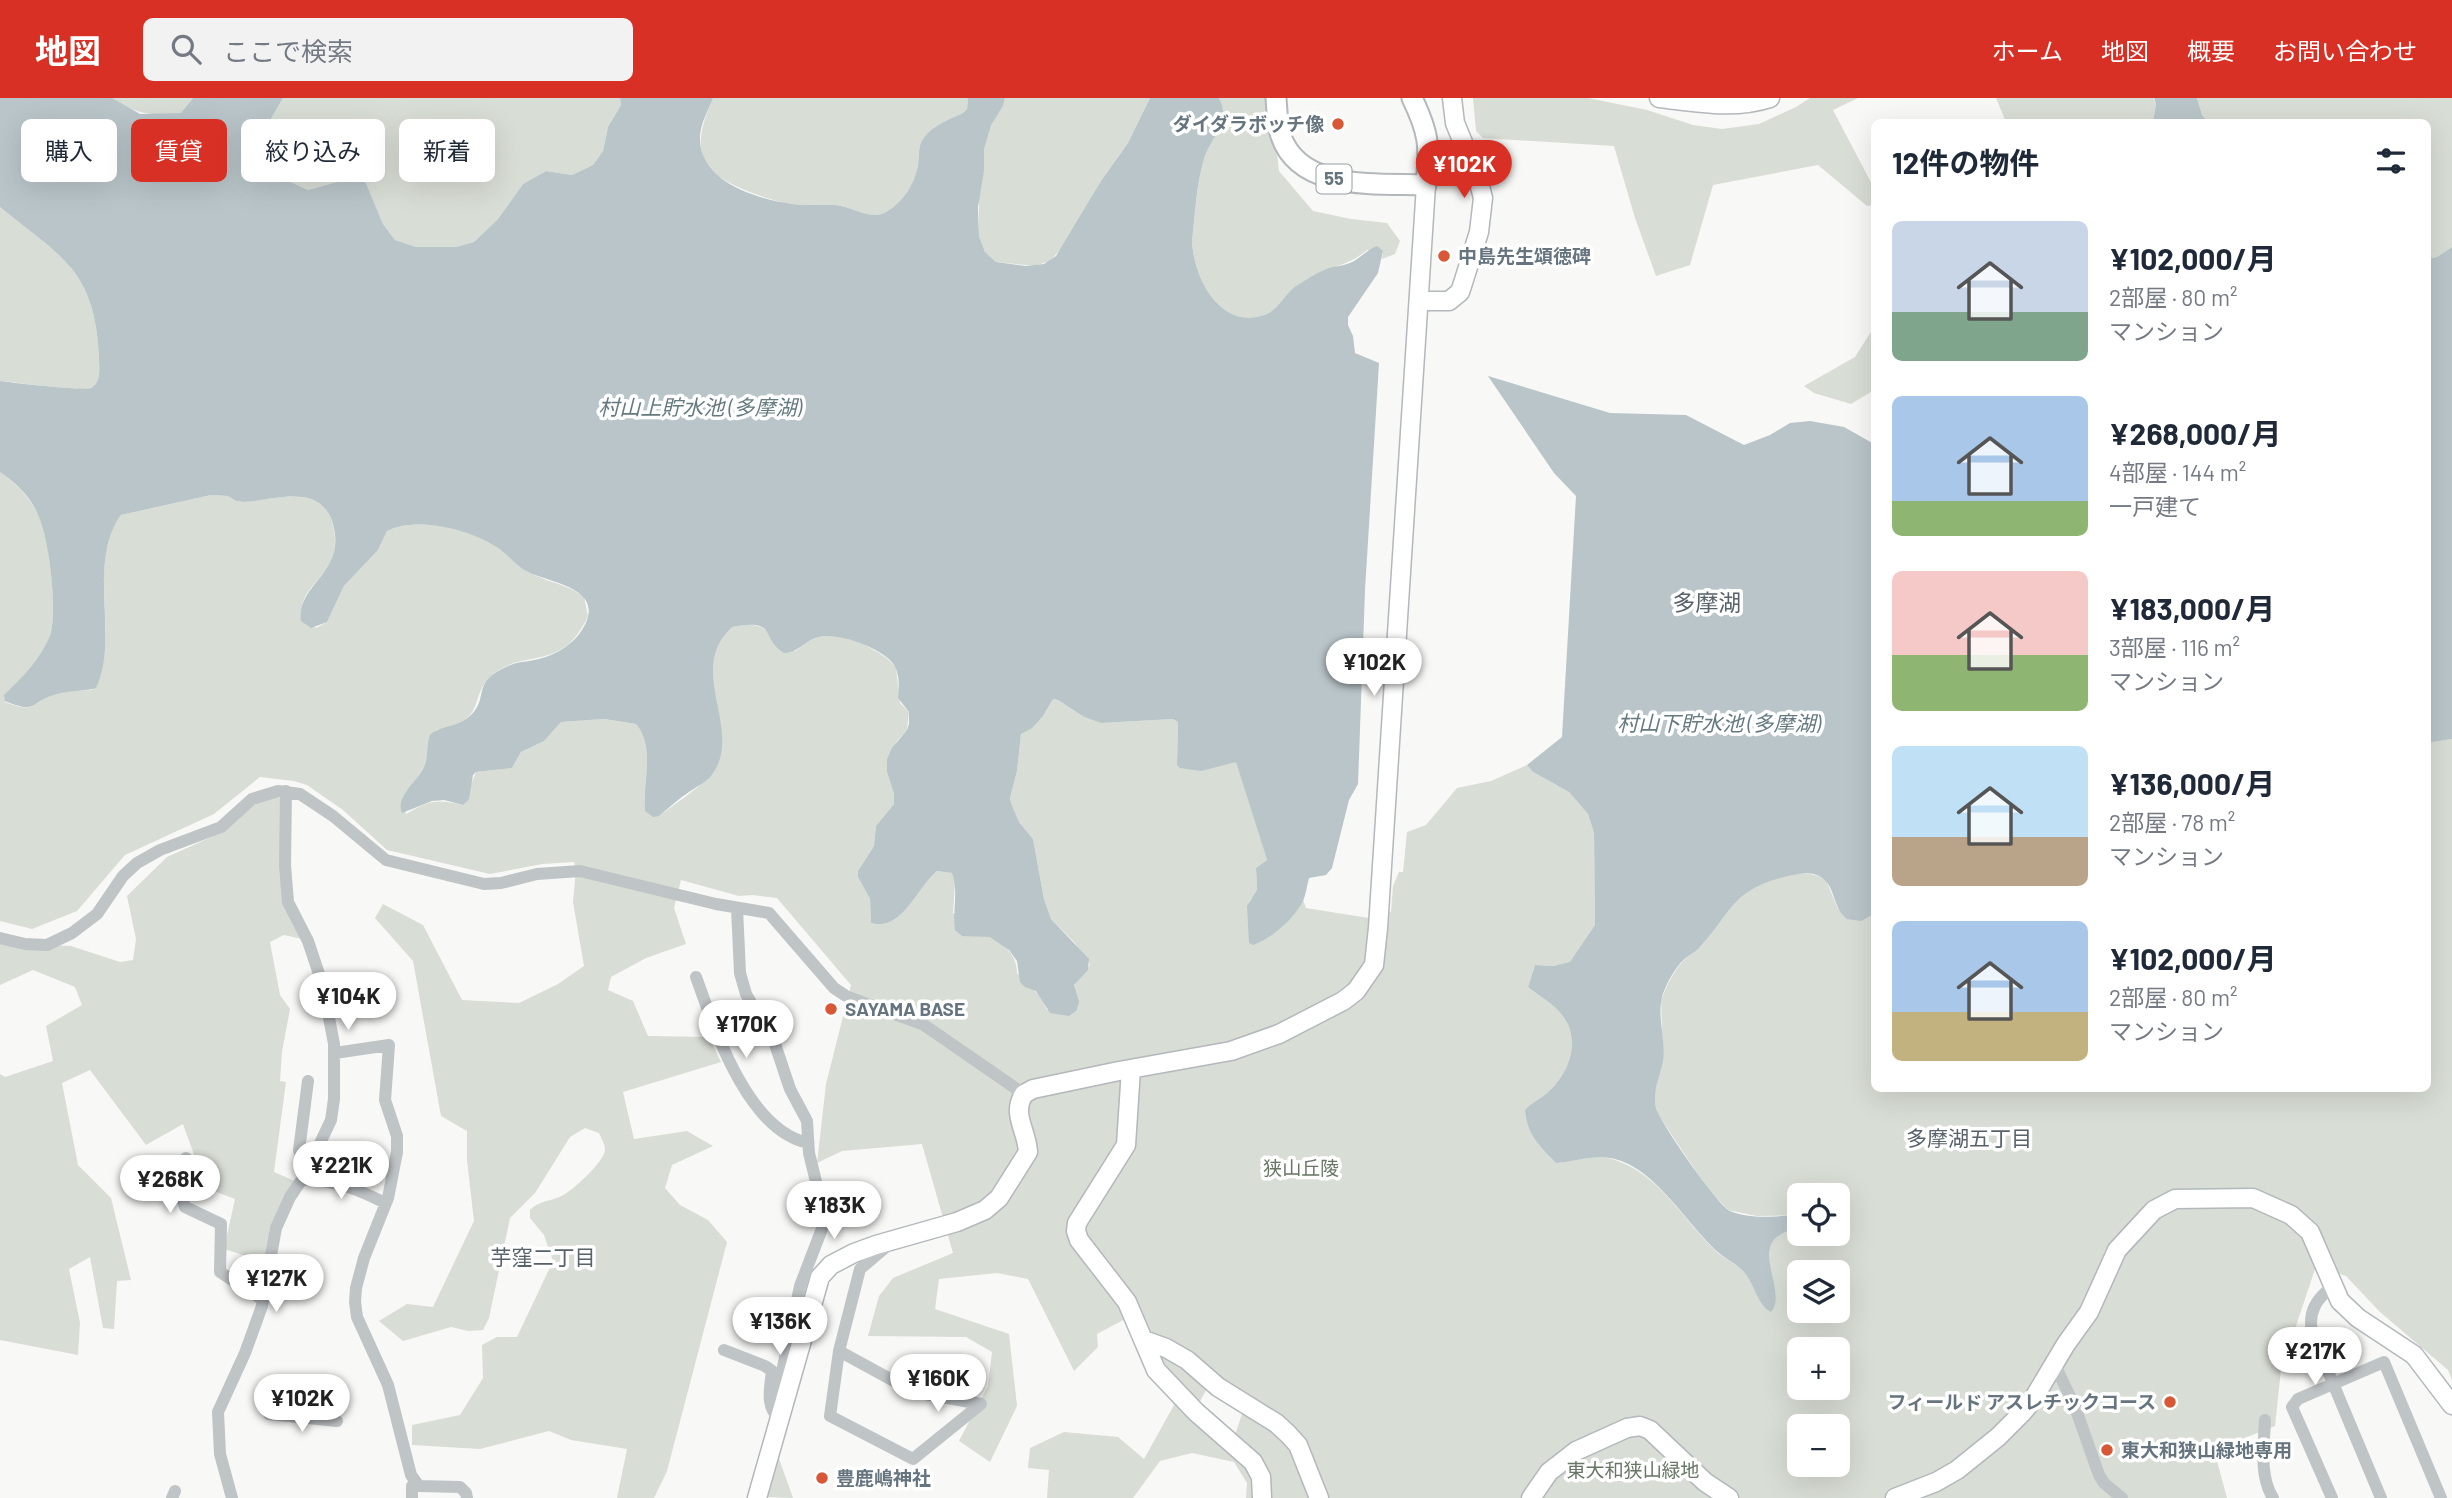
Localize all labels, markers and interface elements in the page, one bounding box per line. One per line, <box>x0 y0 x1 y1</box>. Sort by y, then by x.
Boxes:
search box <box>143 18 633 81</box>
text: 地図 <box>35 30 101 70</box>
icon: search <box>167 30 205 68</box>
text: ここで検索 <box>223 35 353 66</box>
text: ホーム <box>1992 36 2063 65</box>
text: 地図 <box>2101 36 2149 65</box>
text: 概要 <box>2187 36 2235 65</box>
text: お問い合わせ <box>2273 36 2417 65</box>
place label: ダイダラボッチ像 <box>1173 112 1324 135</box>
marker: ダイダラボッチ像 <box>1330 116 1346 132</box>
chip: 購入 <box>21 119 117 182</box>
chip: 賃貸 <box>131 119 227 182</box>
chip: 絞り込み <box>241 119 385 182</box>
chip: 新着 <box>399 119 495 182</box>
pin: ¥102K <box>1415 140 1513 200</box>
icon: filters <box>2372 142 2410 180</box>
text: 12件の物件 <box>1892 144 2039 180</box>
text: ¥102K <box>1432 149 1496 177</box>
road number: 55 <box>1316 164 1352 194</box>
text: ¥102,000/月 <box>2109 240 2277 276</box>
place label: 中島先生頌徳碑 <box>1458 244 1591 267</box>
marker: 中島先生頌徳碑 <box>1436 248 1452 264</box>
icon: home <box>1948 249 2032 333</box>
text: 2部屋 · 80 m² <box>2109 283 2237 311</box>
text: マンション <box>2109 317 2224 345</box>
water label: 村山上貯水池 (多摩湖) <box>598 394 803 419</box>
text: ¥268,000/月 <box>2109 415 2281 451</box>
icon: home <box>1948 424 2032 508</box>
text: 4部屋 · 144 m² <box>2109 458 2246 486</box>
text: 一戸建て <box>2109 492 2201 520</box>
district label: 多摩湖 <box>1673 588 1742 616</box>
text: ¥183,000/月 <box>2109 590 2275 626</box>
icon: home <box>1948 599 2032 683</box>
text: 3部屋 · 116 m² <box>2109 633 2240 661</box>
pin: ¥102K <box>1325 638 1423 698</box>
text: ¥102K <box>1342 647 1406 675</box>
text: マンション <box>2109 667 2224 695</box>
water label: 村山下貯水池 (多摩湖) <box>1617 710 1822 735</box>
text: ¥136,000/月 <box>2109 765 2275 801</box>
icon: home <box>1948 774 2032 858</box>
text: 2部屋 · 78 m² <box>2109 808 2235 836</box>
text: マンション <box>2109 842 2224 870</box>
text: ¥102,000/月 <box>2109 940 2277 976</box>
icon: home <box>1948 949 2032 1033</box>
pin: ¥104K <box>299 972 397 1032</box>
text: ¥104K <box>315 981 381 1009</box>
text: 2部屋 · 80 m² <box>2109 983 2237 1011</box>
place label: SAYAMA BASE <box>845 997 965 1020</box>
pin: ¥170K <box>697 1000 795 1060</box>
marker: SAYAMA BASE <box>823 1001 839 1017</box>
text: ¥170K <box>715 1009 777 1037</box>
text: マンション <box>2109 1017 2224 1045</box>
district label: 多摩湖五丁目 <box>1906 1125 2032 1150</box>
pin: ¥221K <box>292 1142 390 1201</box>
text: ¥221K <box>309 1150 373 1178</box>
pin: ¥268K <box>121 1156 219 1215</box>
park label: 狭山丘陵 <box>1263 1156 1339 1179</box>
text: ¥268K <box>136 1164 204 1192</box>
pin: ¥183K <box>785 1182 883 1241</box>
map controls <box>1787 1183 1850 1477</box>
button: locate <box>1787 1183 1850 1246</box>
text: ¥183K <box>802 1190 866 1218</box>
district label: 芋窪二丁目 <box>491 1244 596 1269</box>
pin: ¥127K <box>227 1254 325 1314</box>
button: layers <box>1787 1260 1850 1323</box>
text: ¥127K <box>245 1263 307 1291</box>
pin: ¥136K <box>731 1298 829 1357</box>
text: ¥136K <box>748 1306 812 1334</box>
pin: ¥217K <box>2266 1328 2364 1387</box>
text: ¥217K <box>2284 1336 2346 1364</box>
button: + <box>1787 1337 1850 1400</box>
pin: ¥160K <box>889 1354 987 1414</box>
text: ¥160K <box>906 1363 970 1391</box>
pin: ¥102K <box>253 1374 351 1434</box>
text: ¥102K <box>270 1383 334 1411</box>
place label: フィールド アスレチックコース <box>1888 1390 2156 1413</box>
marker: フィールド アスレチックコース <box>2162 1394 2178 1410</box>
button: − <box>1787 1414 1850 1477</box>
place label: 東大和狭山緑地専用 <box>2121 1438 2292 1461</box>
marker: 東大和狭山緑地専用 <box>2099 1442 2115 1458</box>
park label: 東大和狭山緑地 <box>1566 1458 1700 1481</box>
place label: 豊鹿嶋神社 <box>836 1466 931 1489</box>
marker: 豊鹿嶋神社 <box>814 1470 830 1486</box>

